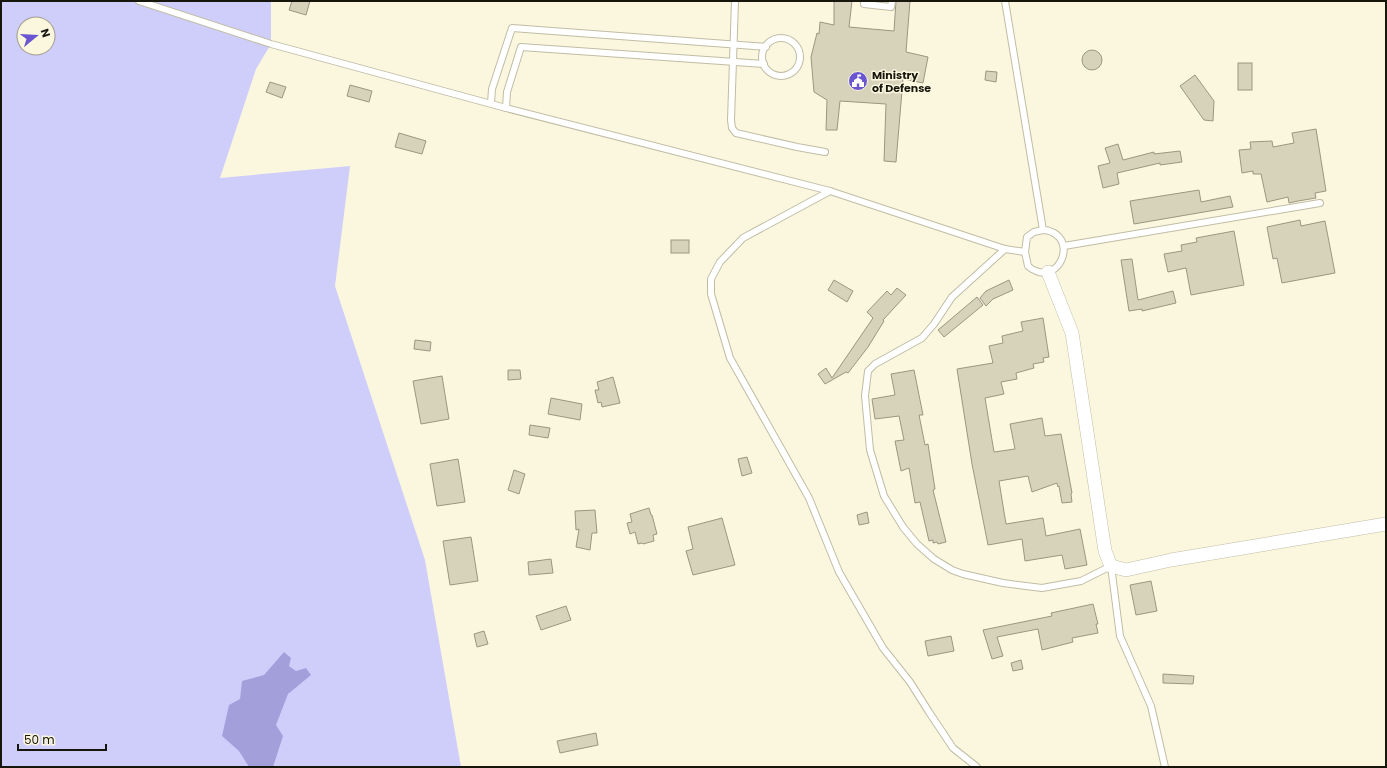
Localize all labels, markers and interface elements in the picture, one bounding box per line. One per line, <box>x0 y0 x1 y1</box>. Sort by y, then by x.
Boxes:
north arrow <box>16 16 56 56</box>
text: N <box>37 26 54 39</box>
place label: Ministry of Defense <box>872 67 931 96</box>
public building icon: Ministry of Defense <box>847 70 869 92</box>
scale bar <box>18 726 106 752</box>
text: 50 m <box>24 731 55 748</box>

